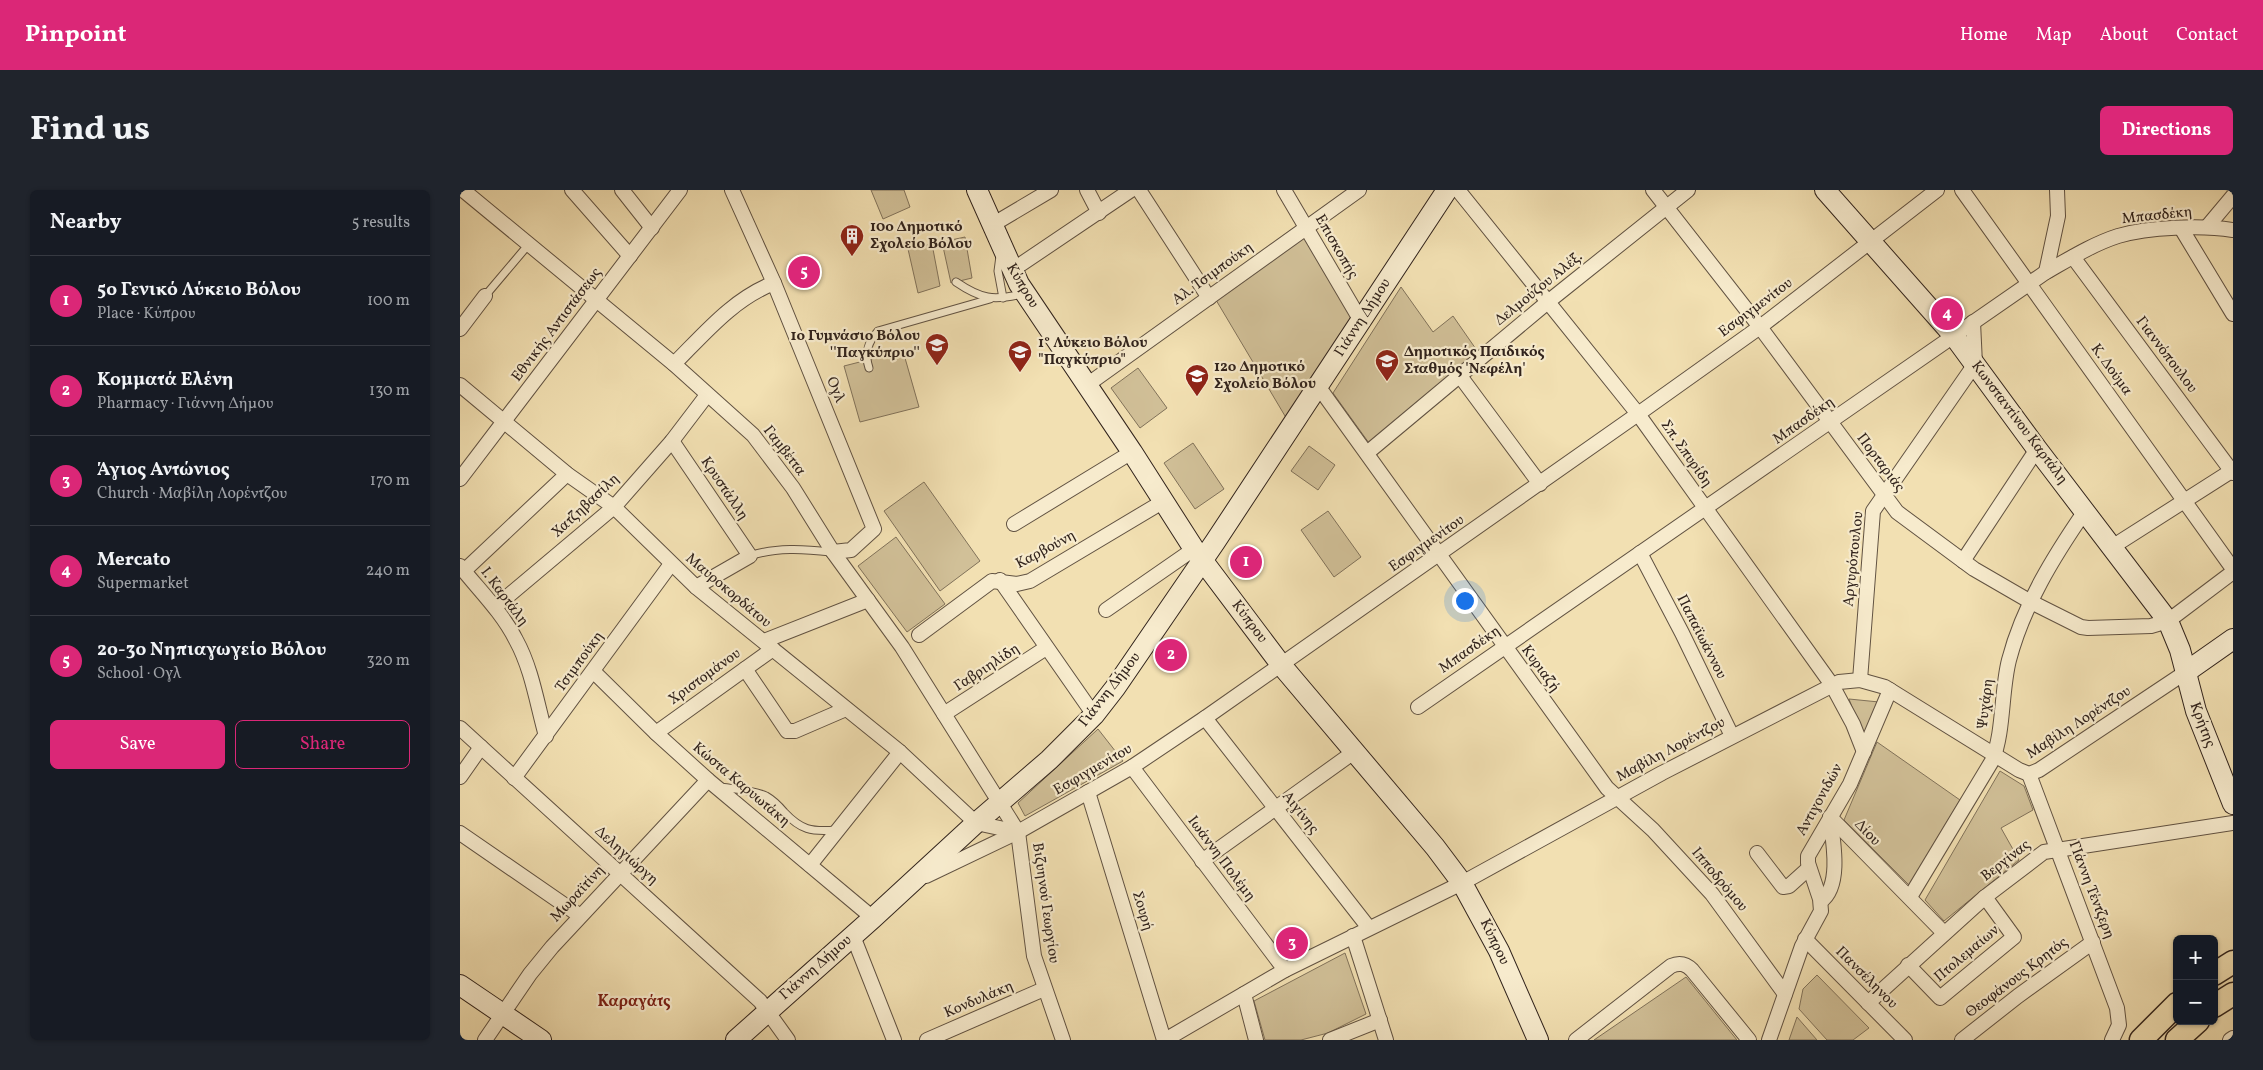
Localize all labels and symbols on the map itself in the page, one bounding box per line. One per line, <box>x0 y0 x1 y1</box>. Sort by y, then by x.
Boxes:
street label: Μπασδέκη <box>2121 202 2193 230</box>
street label: Επισκοπής <box>1309 211 1363 283</box>
place label: 10ο Δημοτικό Σχολείο Βόλου <box>870 217 972 255</box>
building icon: 10ο Δημοτικό Σχολείο Βόλου <box>839 223 865 257</box>
street label: Αλ. Τσιμπούκη <box>1168 237 1258 311</box>
street label: Δελμούζου Αλέξ. <box>1491 247 1587 331</box>
pin: 5 <box>788 253 820 291</box>
street label: Κύπρου <box>1000 260 1044 312</box>
street label: Εθνικής Αντιστάσεως <box>507 263 607 386</box>
street label: Εσφιγμενίτου <box>1715 273 1797 343</box>
street label: Γιάννη Δήμου <box>1330 275 1396 361</box>
pin: 4 <box>1931 295 1963 333</box>
street label: Γιαννόπουλου <box>2130 312 2202 398</box>
place label: 1ο Γυμνάσιο Βόλου ''Παγκύπριο'' <box>790 326 920 364</box>
school or university icon: 1ο Γυμνάσιο Βόλου ''Παγκύπριο'' <box>924 332 950 366</box>
place label: 1° Λύκειο Βόλου "Παγκύπριο" <box>1038 333 1147 371</box>
school or university icon: 1° Λύκειο Βόλου "Παγκύπριο" <box>1007 339 1033 373</box>
street label: Κ. Δούμα <box>2085 340 2137 400</box>
place label: Δημοτικός Παιδικός Σταθμός 'Νεφέλη' <box>1404 342 1545 380</box>
school or university icon: Δημοτικός Παιδικός Σταθμός 'Νεφέλη' <box>1374 348 1400 382</box>
place label: 12ο Δημοτικό Σχολείο Βόλου <box>1214 357 1316 395</box>
street label: Κωνσταντίνου Καρτάλη <box>1966 357 2072 489</box>
school or university icon: 12ο Δημοτικό Σχολείο Βόλου <box>1184 363 1210 397</box>
street label: Ογλ <box>820 374 850 406</box>
street label: Μπασδέκη <box>1769 392 1839 450</box>
street label: Σπ. Σπυρίδη <box>1655 416 1717 492</box>
street label: Γαμβέττα <box>758 421 810 481</box>
street label: Πορταριάς <box>1851 429 1909 497</box>
street label: Κρυστάλλη <box>695 453 753 525</box>
street label: Χατζηβασίλη <box>548 469 624 543</box>
street label: Εσφιγμενίτου <box>1385 510 1469 578</box>
street label: Αργυρόπουλου <box>1839 510 1869 608</box>
street label: Καρβούνη <box>1012 525 1080 575</box>
pin: 1 <box>1230 543 1262 581</box>
street label: Μαυροκορδάτου <box>681 549 775 633</box>
street label: Ι. Καρτάλη <box>475 563 533 631</box>
your location <box>1452 588 1478 614</box>
street label: Παπαϊωάννου <box>1671 591 1731 683</box>
street label: Κύπρου <box>1226 596 1272 648</box>
street label: Μπασδέκη <box>1435 621 1505 679</box>
street label: Τσιμπούκη <box>551 627 609 697</box>
pin: 2 <box>1155 636 1187 674</box>
street label: Γαβριηλίδη <box>950 639 1024 697</box>
street label: Κυριαζή <box>1516 641 1564 697</box>
street label: Χριστομάνου <box>665 644 745 710</box>
street label: Γιάννη Δήμου <box>1074 648 1146 732</box>
street label: Ψυχάρη <box>1972 678 2000 730</box>
street label: Μαβίλη Λορέντζου <box>2023 681 2135 765</box>
street label: Κρήτης <box>2184 699 2220 751</box>
street label: Μαβίλη Λορέντζου <box>1613 712 1729 788</box>
street label: Κώστα Καρυωτάκη <box>688 738 794 832</box>
street label: Εσφιγμενίτου <box>1050 739 1136 801</box>
street label: Αντιγονιδών <box>1792 760 1848 840</box>
street label: Αιγίνης <box>1277 787 1324 839</box>
street label: Ιωάννη Πολέμη <box>1182 812 1260 906</box>
street label: Δίου <box>1849 815 1885 851</box>
street label: Δεληγιώργη <box>590 822 662 890</box>
street label: Βεργίνας <box>1977 835 2035 887</box>
street label: ΓΙάννη Τέντζερη <box>2063 838 2119 942</box>
street label: Βιζυηνού Γεωργίου <box>1026 841 1064 965</box>
street label: Ιπποδρόμου <box>1686 843 1752 917</box>
street label: Μωραϊτίνη <box>546 861 610 927</box>
street label: Σουρή <box>1126 889 1158 933</box>
street label: Κύπρου <box>1474 915 1514 969</box>
street label: Πτολεμαίων <box>1930 920 2004 988</box>
pin: 3 <box>1276 924 1308 962</box>
street label: Γιάννη Δήμου <box>775 931 857 1005</box>
street label: Θεοφάνους Κρητός <box>1961 932 2073 1023</box>
street label: Πανσέληνου <box>1830 942 1902 1014</box>
street label: Κονδυλάκη <box>941 976 1017 1024</box>
district label: Καραγάτς <box>598 991 671 1013</box>

